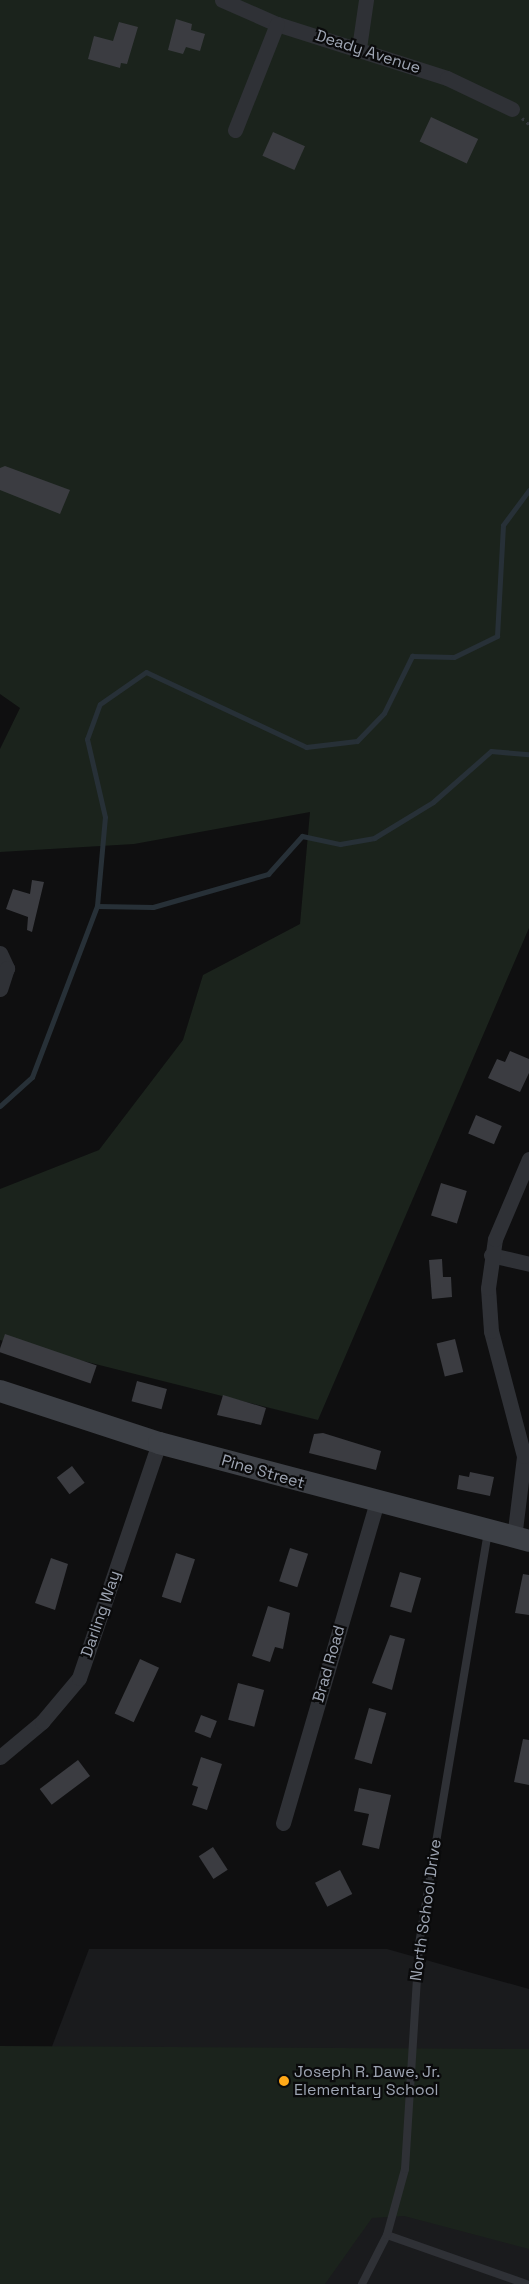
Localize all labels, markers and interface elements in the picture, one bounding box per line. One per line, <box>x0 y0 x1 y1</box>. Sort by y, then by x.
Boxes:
street label: Deady Avenue <box>313 26 423 78</box>
street label: Pine Street <box>219 1451 307 1493</box>
street label: Darling Way <box>77 1568 125 1660</box>
street label: Brad Road <box>309 1623 349 1705</box>
street label: North School Drive <box>407 1838 445 1982</box>
place label: Joseph R. Dawe, Jr. Elementary School <box>294 2062 441 2100</box>
marker: Joseph R. Dawe, Jr. Elementary School <box>278 2075 290 2087</box>

